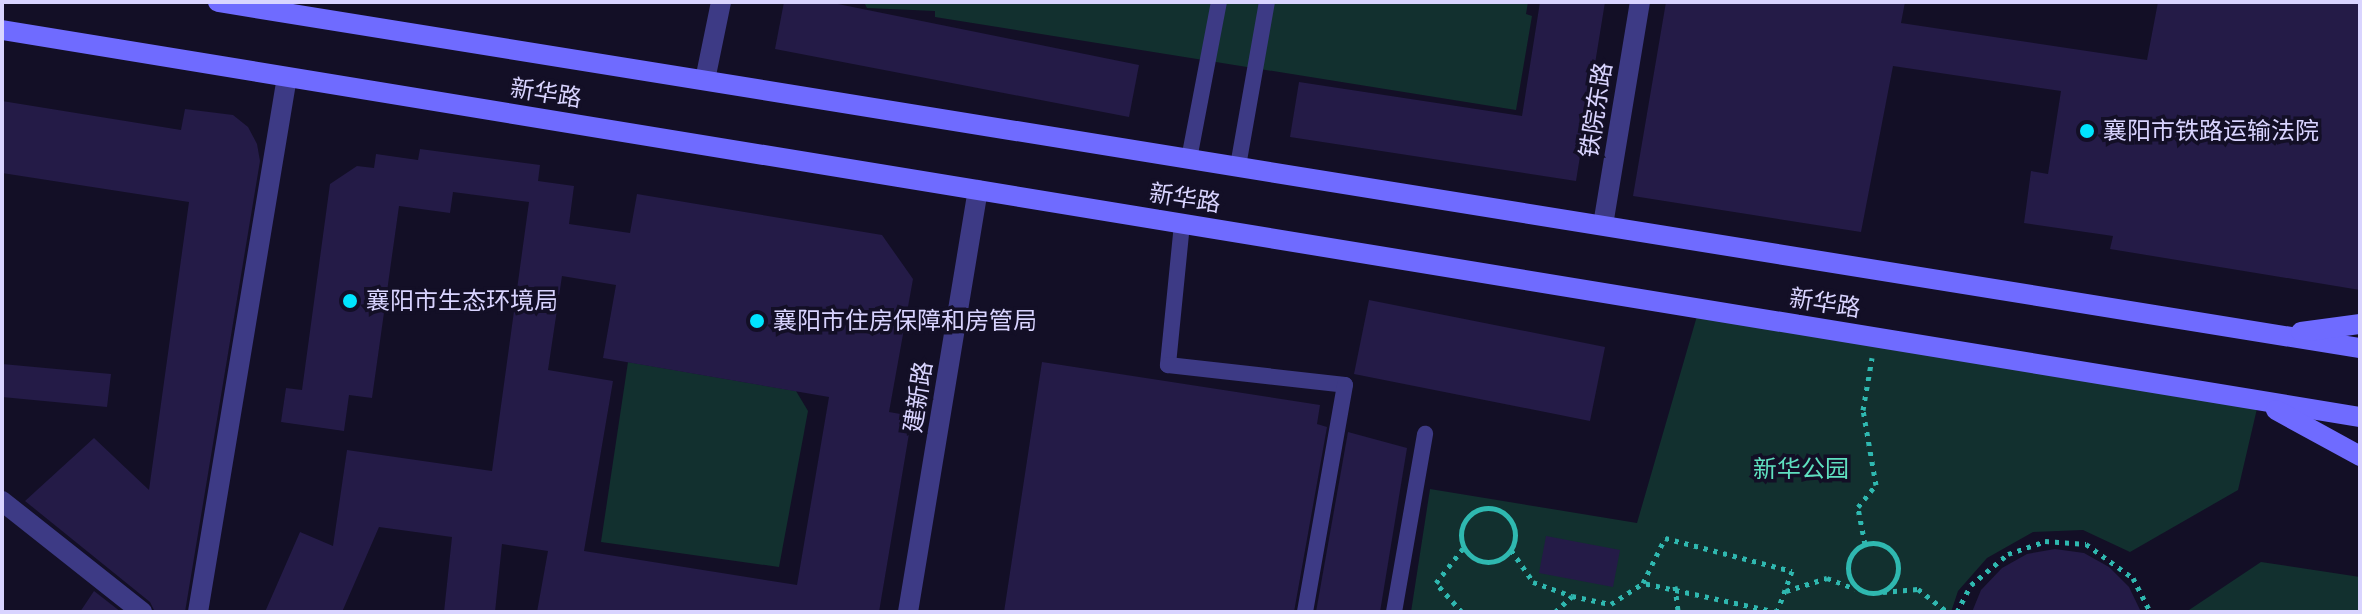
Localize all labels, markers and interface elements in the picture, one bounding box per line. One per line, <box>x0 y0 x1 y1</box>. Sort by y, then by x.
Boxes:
street label: 铁院东路 <box>1574 60 1618 160</box>
street label: 新华路 <box>508 73 584 113</box>
place label: 襄阳市铁路运输法院 <box>2103 117 2319 145</box>
marker: 襄阳市铁路运输法院 <box>2078 122 2096 140</box>
street label: 新华路 <box>1147 178 1223 218</box>
street label: 新华路 <box>1787 283 1863 323</box>
place label: 襄阳市生态环境局 <box>366 287 558 315</box>
marker: 襄阳市生态环境局 <box>341 292 359 310</box>
place label: 襄阳市住房保障和房管局 <box>773 307 1037 335</box>
marker: 襄阳市住房保障和房管局 <box>748 312 766 330</box>
street label: 建新路 <box>898 359 938 435</box>
park label: 新华公园 <box>1753 455 1849 483</box>

